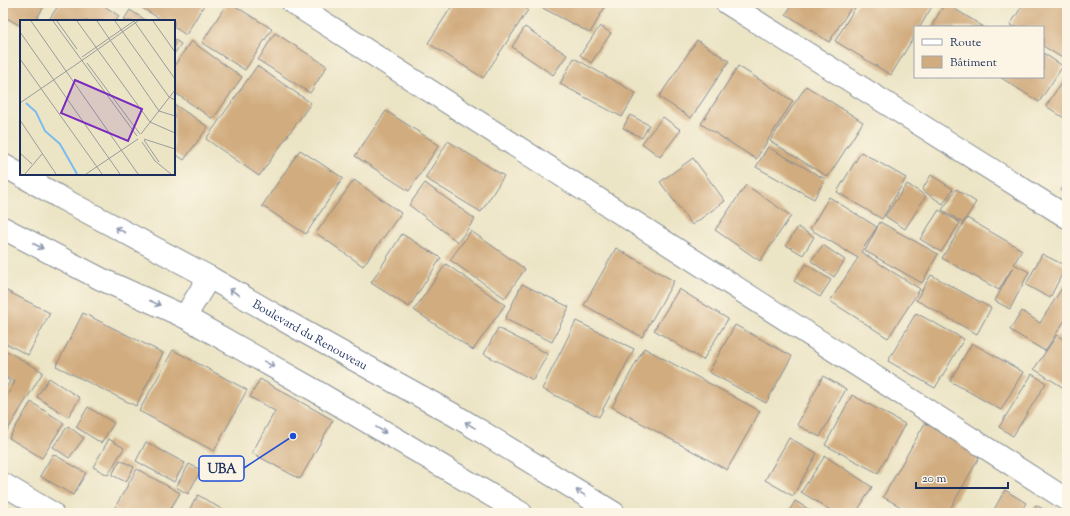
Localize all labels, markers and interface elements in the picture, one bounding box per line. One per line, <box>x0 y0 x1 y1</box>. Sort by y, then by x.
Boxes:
inset map <box>20 20 175 175</box>
legend <box>914 26 1044 78</box>
text: Route <box>950 34 982 52</box>
text: Bâtiment <box>950 54 997 72</box>
one-way arrow <box>115 226 127 233</box>
one-way arrow <box>31 243 43 250</box>
one-way arrow <box>229 288 241 296</box>
street label: Boulevard du Renouveau <box>249 296 371 375</box>
one-way arrow <box>148 300 160 307</box>
one-way arrow <box>263 361 275 369</box>
one-way arrow <box>464 420 476 428</box>
one-way arrow <box>375 426 387 434</box>
callout: UBA <box>199 456 244 481</box>
text: UBA <box>208 461 237 479</box>
scale bar <box>916 464 1008 490</box>
text: 20 m <box>922 470 947 488</box>
one-way arrow <box>575 488 586 497</box>

